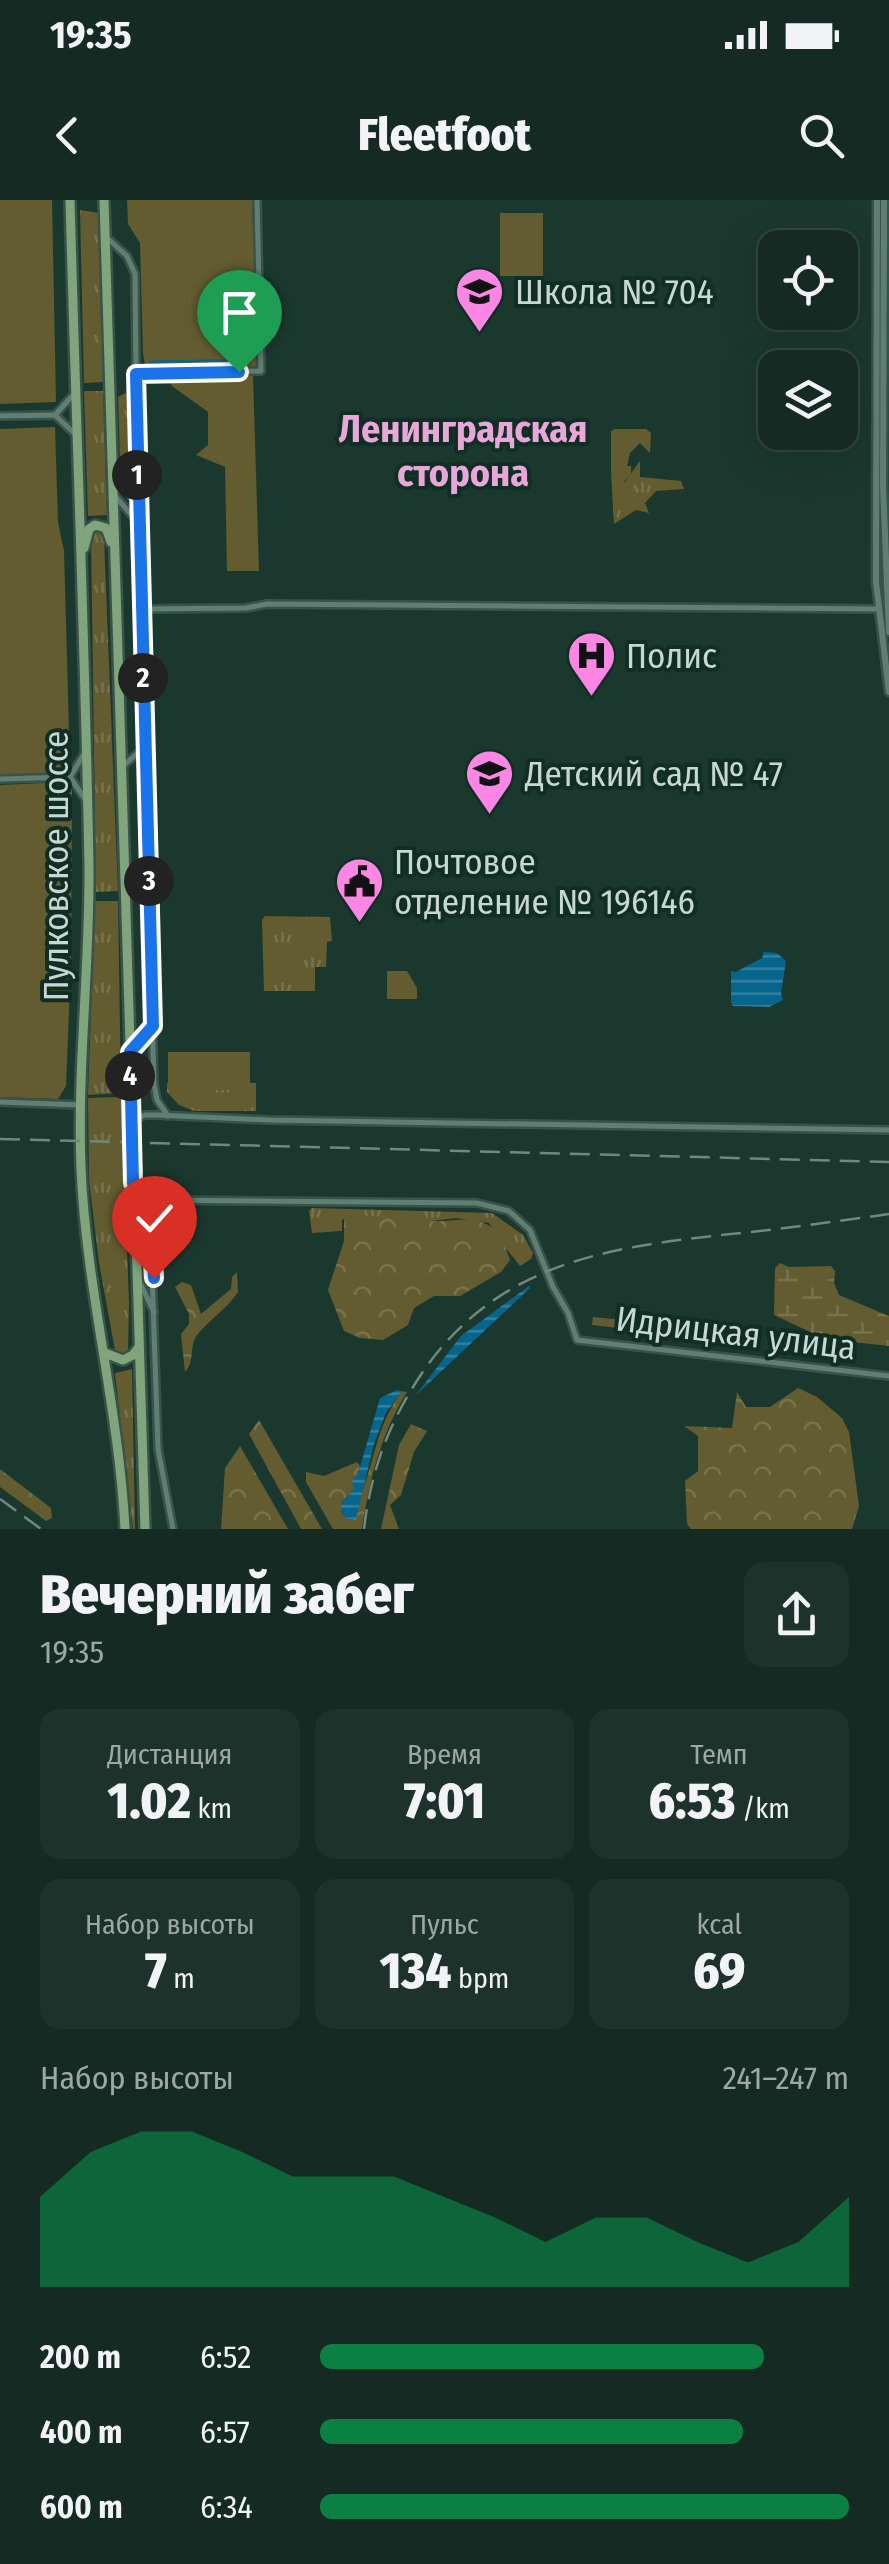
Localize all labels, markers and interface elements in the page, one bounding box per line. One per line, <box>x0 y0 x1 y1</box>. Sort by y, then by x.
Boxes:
text: 19:35 <box>50 12 132 58</box>
icon: back <box>40 108 95 163</box>
text: Fleetfoot <box>358 108 531 162</box>
icon: search <box>794 108 849 163</box>
map controls <box>758 230 858 450</box>
button: locate <box>758 230 858 330</box>
school or university icon: Школа № 704 <box>454 266 506 334</box>
pin <box>197 270 282 373</box>
place label: Школа № 704 <box>515 271 714 313</box>
icon: arrive <box>212 285 267 340</box>
button: layers <box>758 350 858 450</box>
district label: Ленинградская сторона <box>339 406 587 496</box>
pin: 1 <box>112 450 162 500</box>
text: 1 <box>131 458 143 491</box>
hospital icon: Полис <box>565 630 617 698</box>
place label: Полис <box>626 635 717 677</box>
pin: 2 <box>118 653 168 703</box>
text: 2 <box>137 661 149 694</box>
street label: Пулковское шоссе <box>35 731 77 1001</box>
school or university icon: Детский сад № 47 <box>464 748 516 816</box>
place label: Детский сад № 47 <box>524 753 783 795</box>
place label: Почтовое отделение № 196146 <box>394 841 695 923</box>
pin: 3 <box>124 856 174 906</box>
public building icon: Почтовое отделение № 196146 <box>333 856 385 924</box>
text: 3 <box>142 864 156 897</box>
pin: 4 <box>105 1051 155 1101</box>
text: 4 <box>123 1059 137 1092</box>
pin <box>112 1176 197 1279</box>
icon: check <box>127 1191 182 1246</box>
street label: Идрицкая улица <box>614 1297 858 1369</box>
text: Вечерний забег <box>40 1562 414 1628</box>
button: share <box>744 1562 849 1667</box>
text: 19:35 <box>40 1633 104 1671</box>
text: Дистанция <box>107 1738 233 1771</box>
text: Время <box>407 1738 482 1771</box>
text: Темп <box>691 1738 748 1771</box>
text: 1.02 <box>108 1771 191 1831</box>
text: 7:01 <box>404 1771 485 1831</box>
text: 6:53 <box>648 1771 736 1831</box>
text: km <box>191 1792 232 1825</box>
text: /km <box>736 1792 790 1825</box>
text: Набор высоты <box>85 1908 255 1941</box>
text: Пульс <box>410 1908 479 1941</box>
text: kcal <box>696 1908 742 1941</box>
text: 7 <box>145 1941 167 2001</box>
text: 134 <box>380 1941 451 2001</box>
text: 69 <box>693 1941 745 2001</box>
text: m <box>167 1962 195 1995</box>
text: bpm <box>451 1962 509 1995</box>
text: Набор высоты <box>40 2059 234 2097</box>
text: 241–247 m <box>723 2059 849 2097</box>
text: 200 m <box>40 2338 121 2376</box>
text: 6:52 <box>200 2338 251 2376</box>
text: 400 m <box>40 2413 122 2451</box>
text: 6:57 <box>200 2413 250 2451</box>
text: 600 m <box>40 2488 123 2526</box>
text: 6:34 <box>200 2488 253 2526</box>

